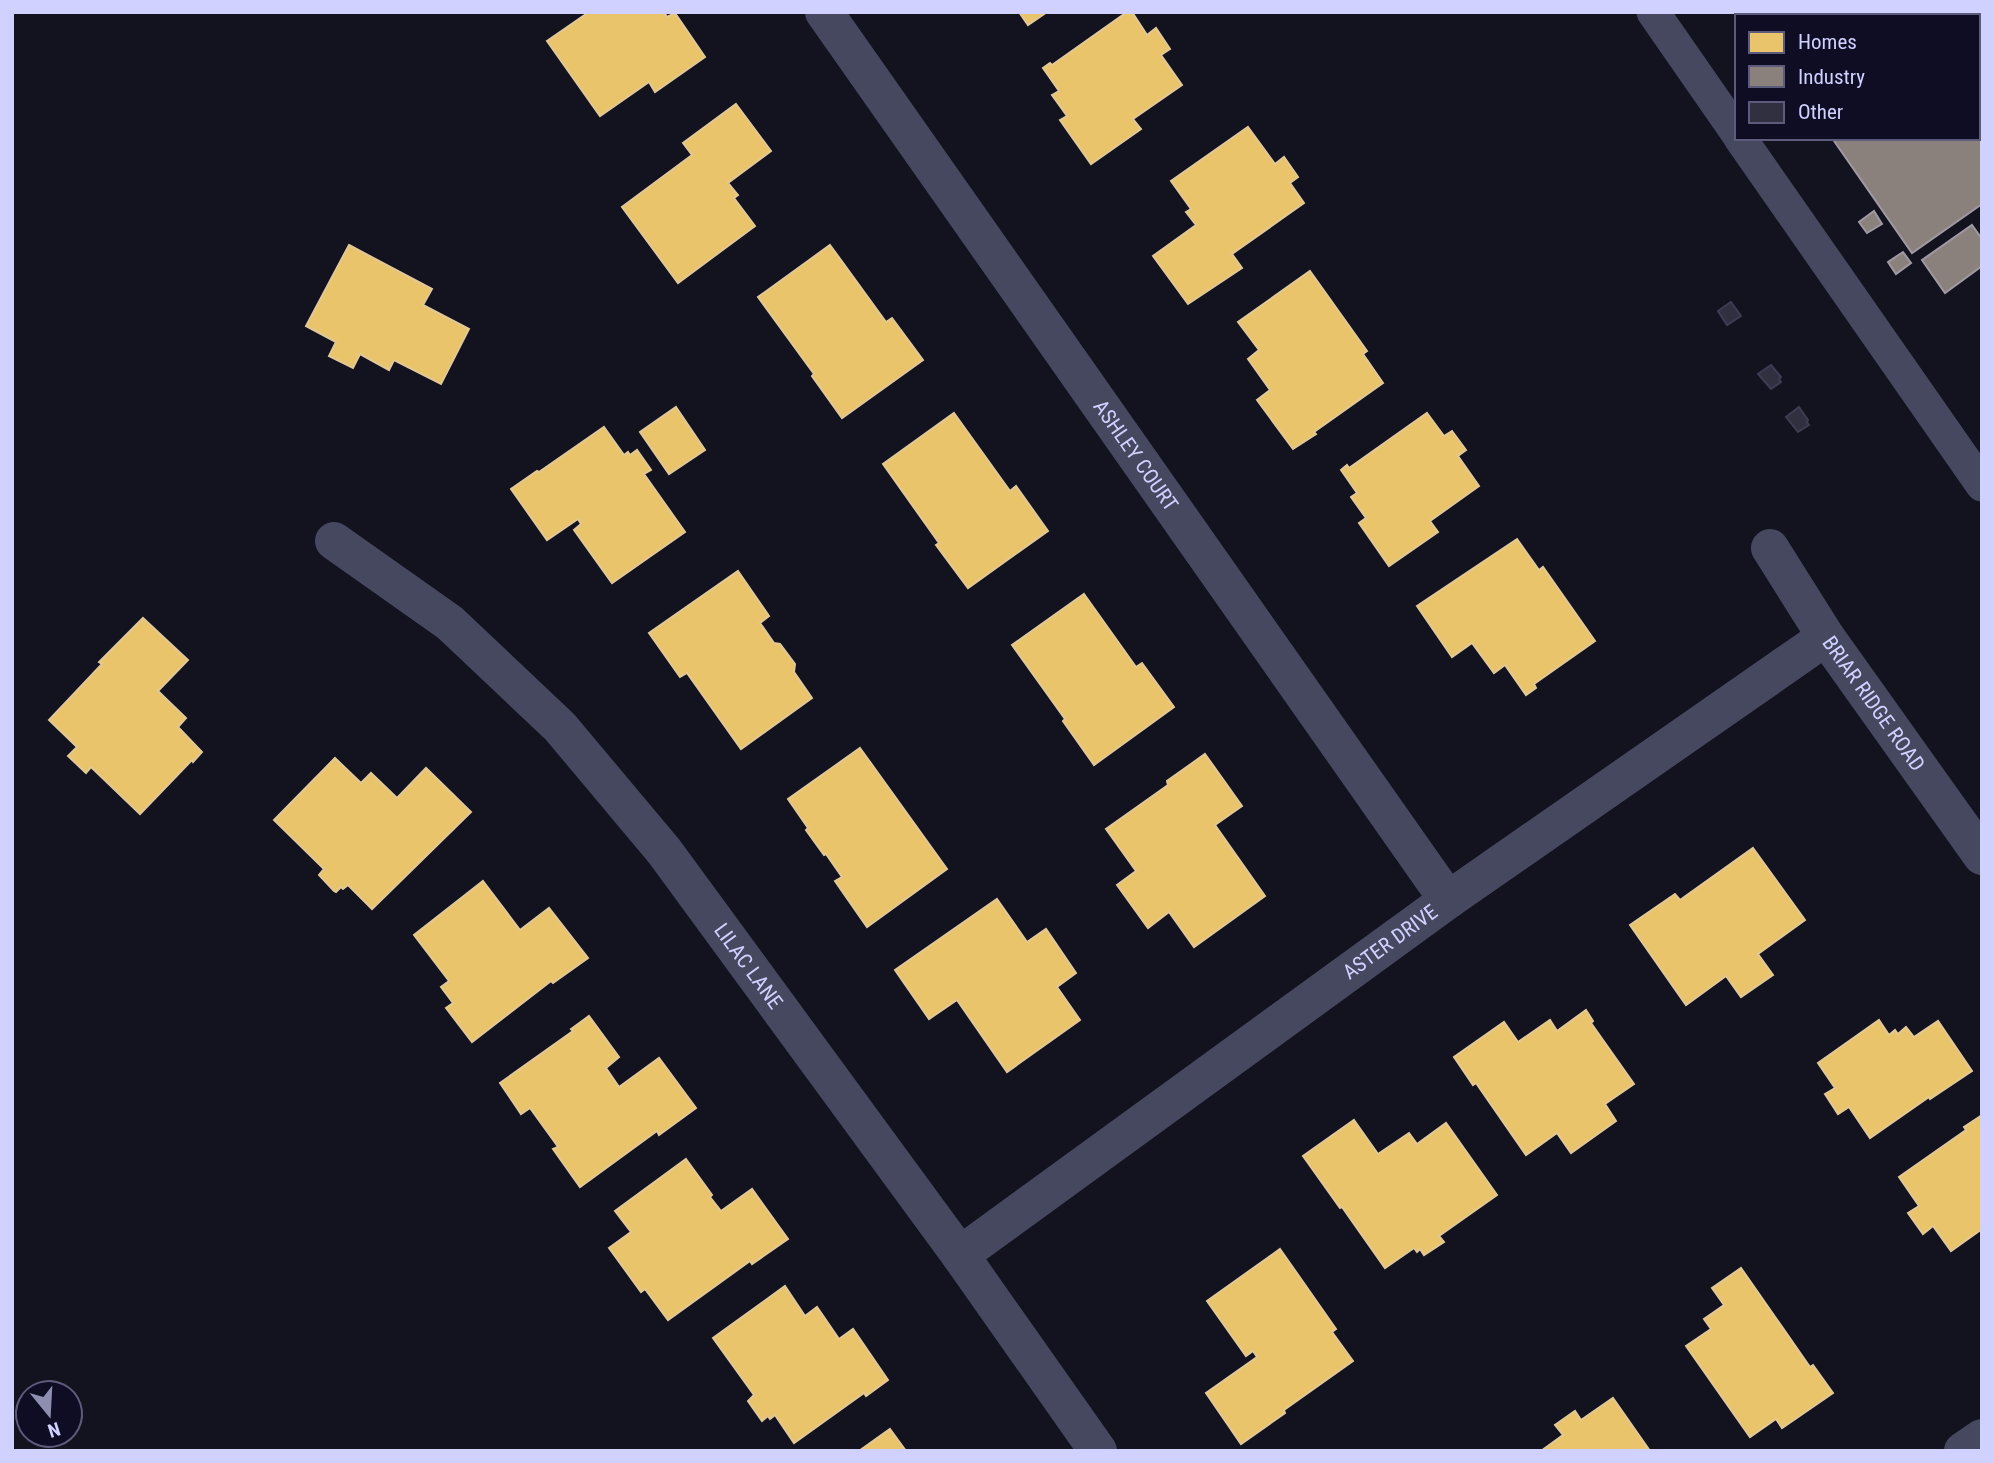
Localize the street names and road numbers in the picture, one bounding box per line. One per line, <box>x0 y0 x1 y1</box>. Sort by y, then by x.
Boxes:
street label: ASHLEY COURT <box>1088 395 1183 516</box>
street label: BRIAR RIDGE ROAD <box>1817 632 1930 776</box>
street label: ASTER DRIVE <box>1338 900 1442 984</box>
street label: LILAC LANE <box>709 919 788 1014</box>

